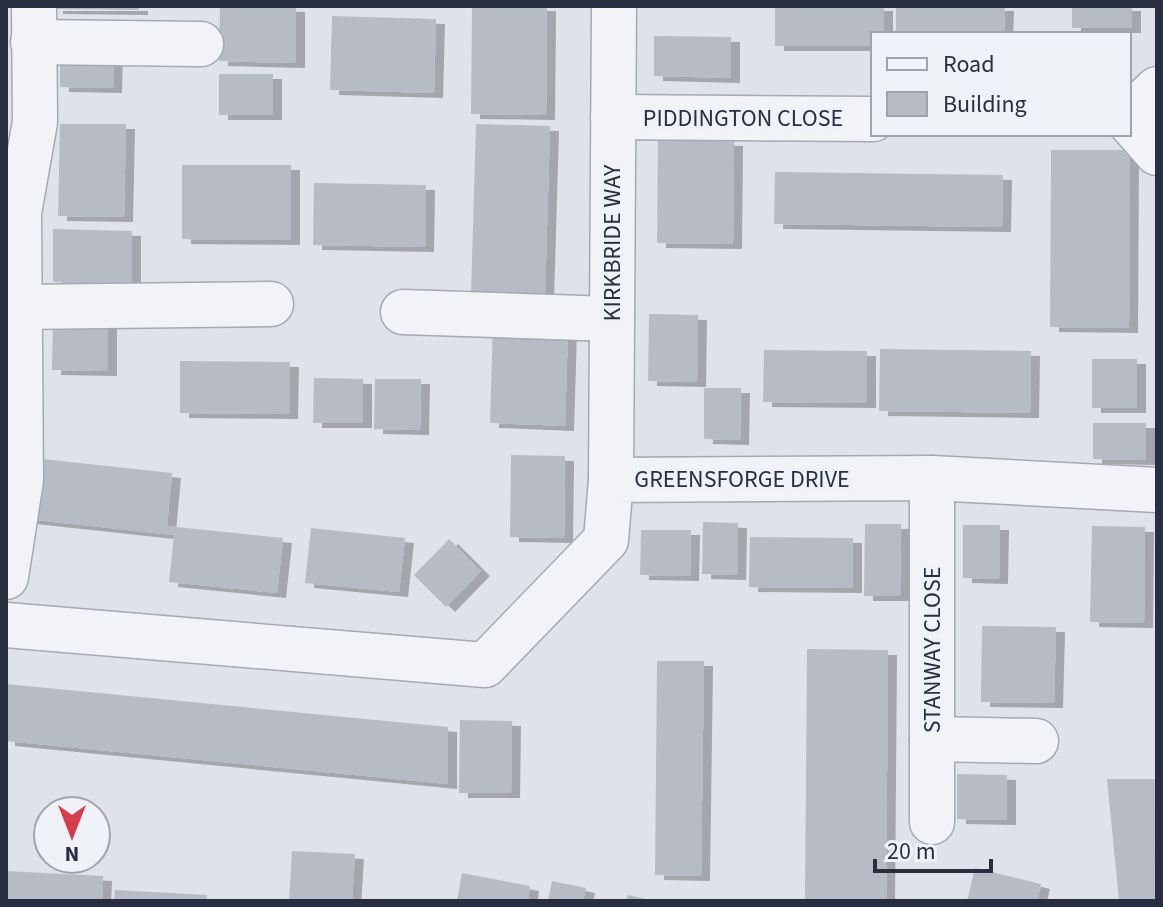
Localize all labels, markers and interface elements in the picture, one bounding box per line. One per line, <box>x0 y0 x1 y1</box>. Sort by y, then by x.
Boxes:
legend <box>871 32 1131 136</box>
text: Road <box>943 47 995 82</box>
text: Building <box>943 87 1027 122</box>
street label: PIDDINGTON CLOSE <box>643 101 843 136</box>
street label: KIRKBRIDE WAY <box>595 164 630 322</box>
street label: GREENSFORGE DRIVE <box>634 462 850 497</box>
street label: STANWAY CLOSE <box>915 567 950 733</box>
north arrow <box>32 795 112 875</box>
scale bar <box>875 823 991 873</box>
text: 20 m <box>887 834 936 869</box>
text: N <box>65 838 79 870</box>

